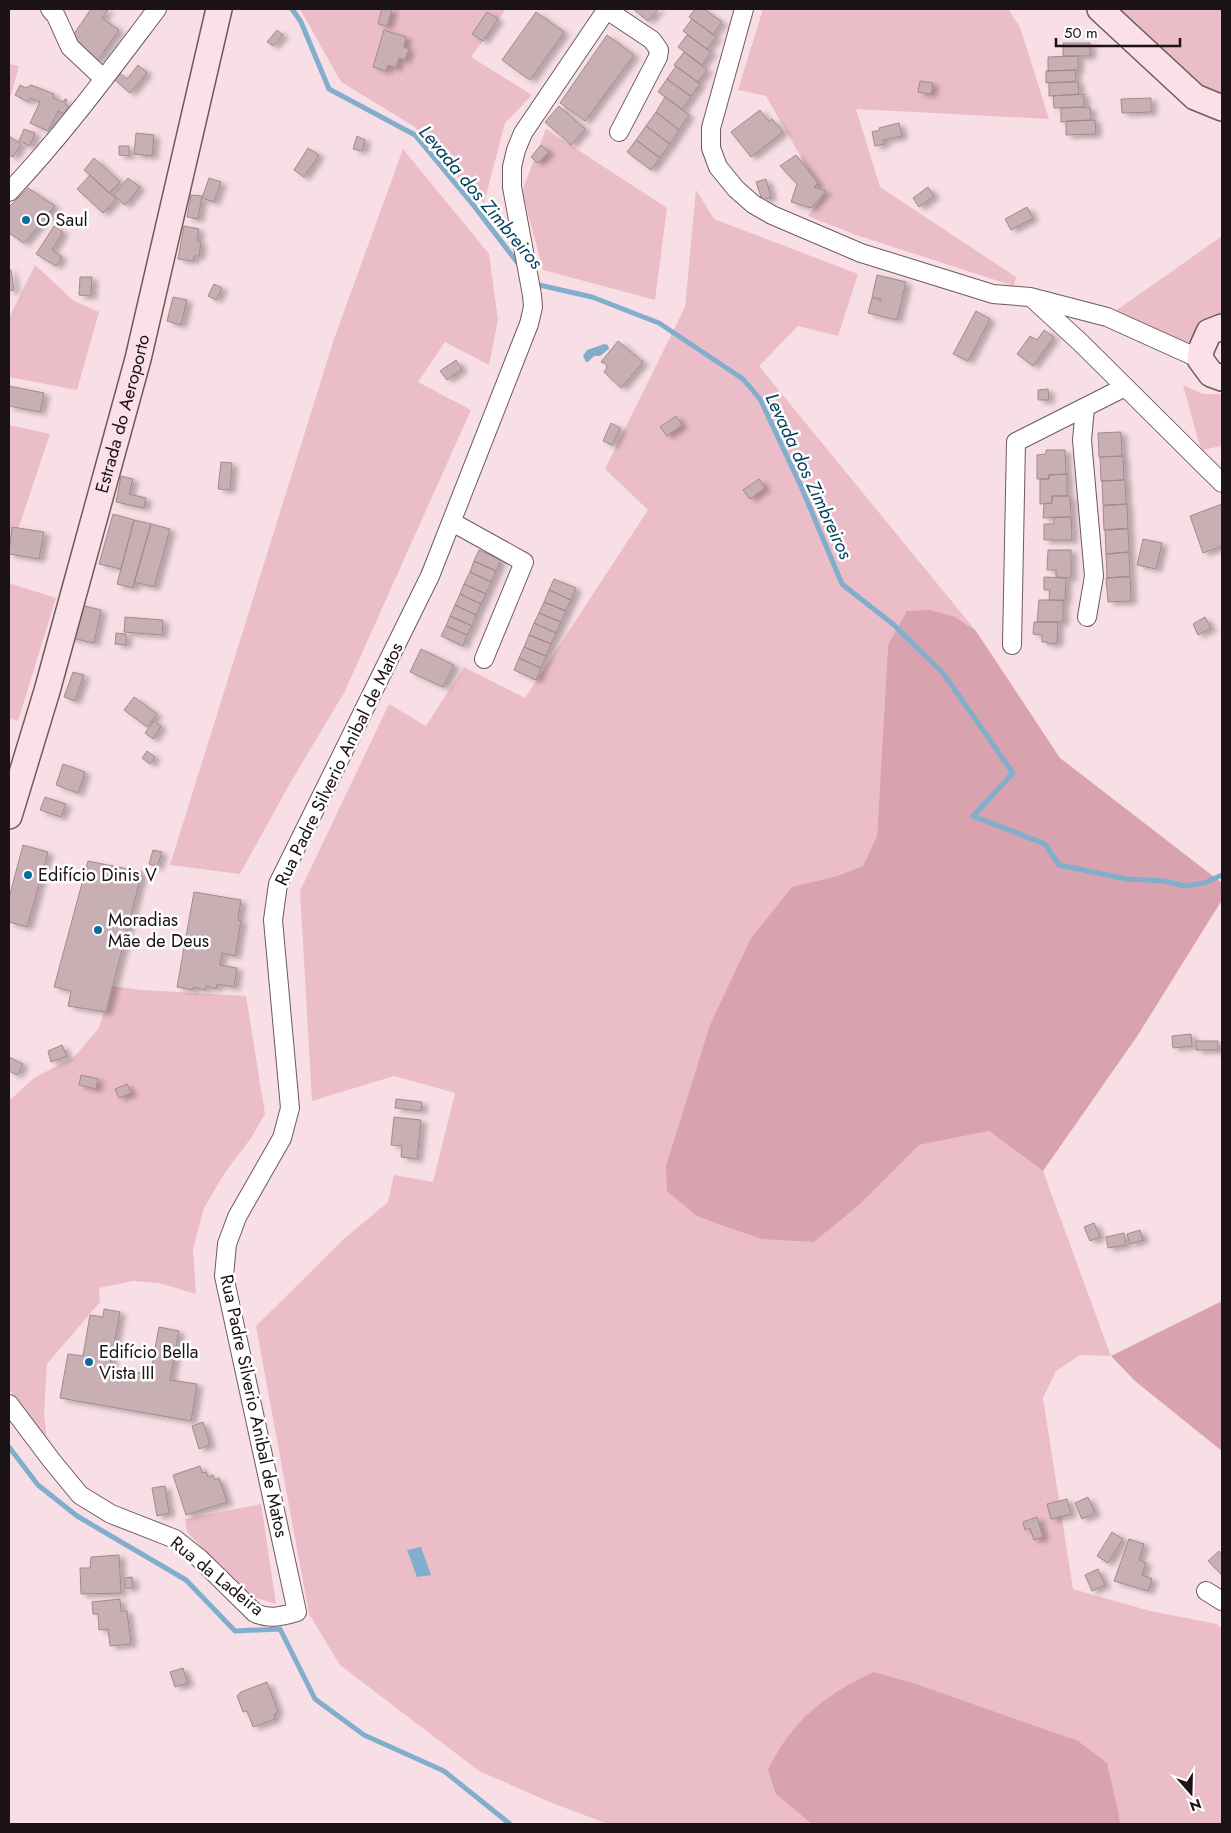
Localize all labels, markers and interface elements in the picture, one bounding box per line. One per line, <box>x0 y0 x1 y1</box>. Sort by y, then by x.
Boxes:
scale bar <box>1056 15 1180 47</box>
text: 50 m <box>1064 22 1098 44</box>
water label: Levada dos Zimbreiros <box>413 119 550 275</box>
place label: O Saul <box>36 207 88 233</box>
marker: O Saul <box>20 214 32 226</box>
street label: Estrada do Aeroporto <box>89 332 156 496</box>
water label: Levada dos Zimbreiros <box>759 389 860 564</box>
street label: Rua Padre Silverio Anibal de Matos <box>269 638 409 890</box>
place label: Edifício Dinis V <box>38 862 157 888</box>
marker: Edifício Dinis V <box>22 869 34 881</box>
place label: Moradias Mãe de Deus <box>108 907 209 954</box>
marker: Moradias Mãe de Deus <box>92 924 104 936</box>
street label: Rua Padre Silverio Anibal de Matos <box>213 1272 295 1540</box>
place label: Edifício Bella Vista III <box>99 1339 198 1386</box>
marker: Edifício Bella Vista III <box>83 1356 95 1368</box>
street label: Rua da Ladeira <box>165 1530 269 1622</box>
north arrow <box>1166 1768 1216 1818</box>
text: N <box>1187 1794 1204 1817</box>

